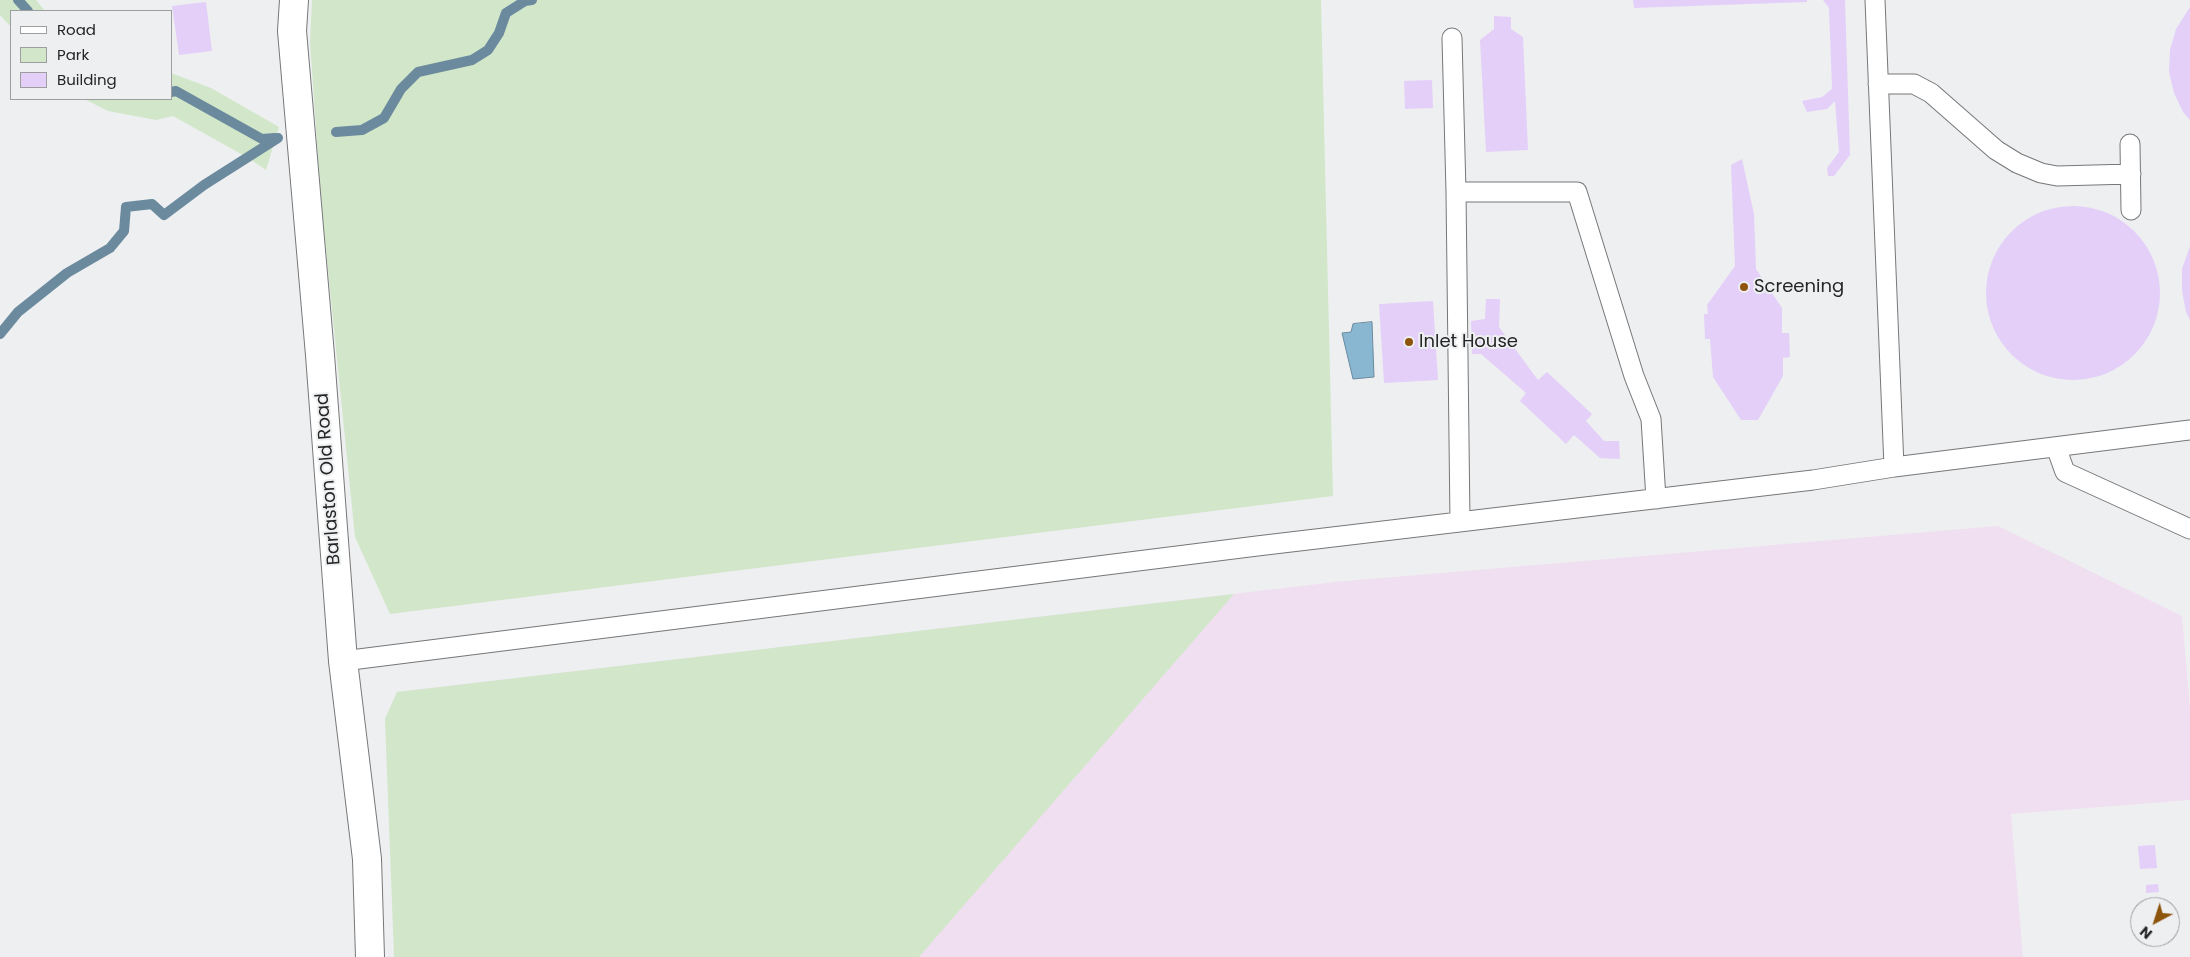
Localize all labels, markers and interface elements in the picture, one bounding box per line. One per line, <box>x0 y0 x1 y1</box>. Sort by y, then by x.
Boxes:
legend <box>10 10 172 100</box>
text: Road <box>57 19 96 40</box>
text: Park <box>57 44 89 65</box>
text: Building <box>57 69 117 90</box>
place label: Screening <box>1754 276 1844 298</box>
marker: Screening <box>1738 281 1750 293</box>
place label: Inlet House <box>1419 331 1518 353</box>
marker: Inlet House <box>1403 336 1415 348</box>
street label: Barlaston Old Road <box>312 392 346 566</box>
north arrow <box>2130 897 2180 947</box>
text: N <box>2136 922 2156 944</box>

